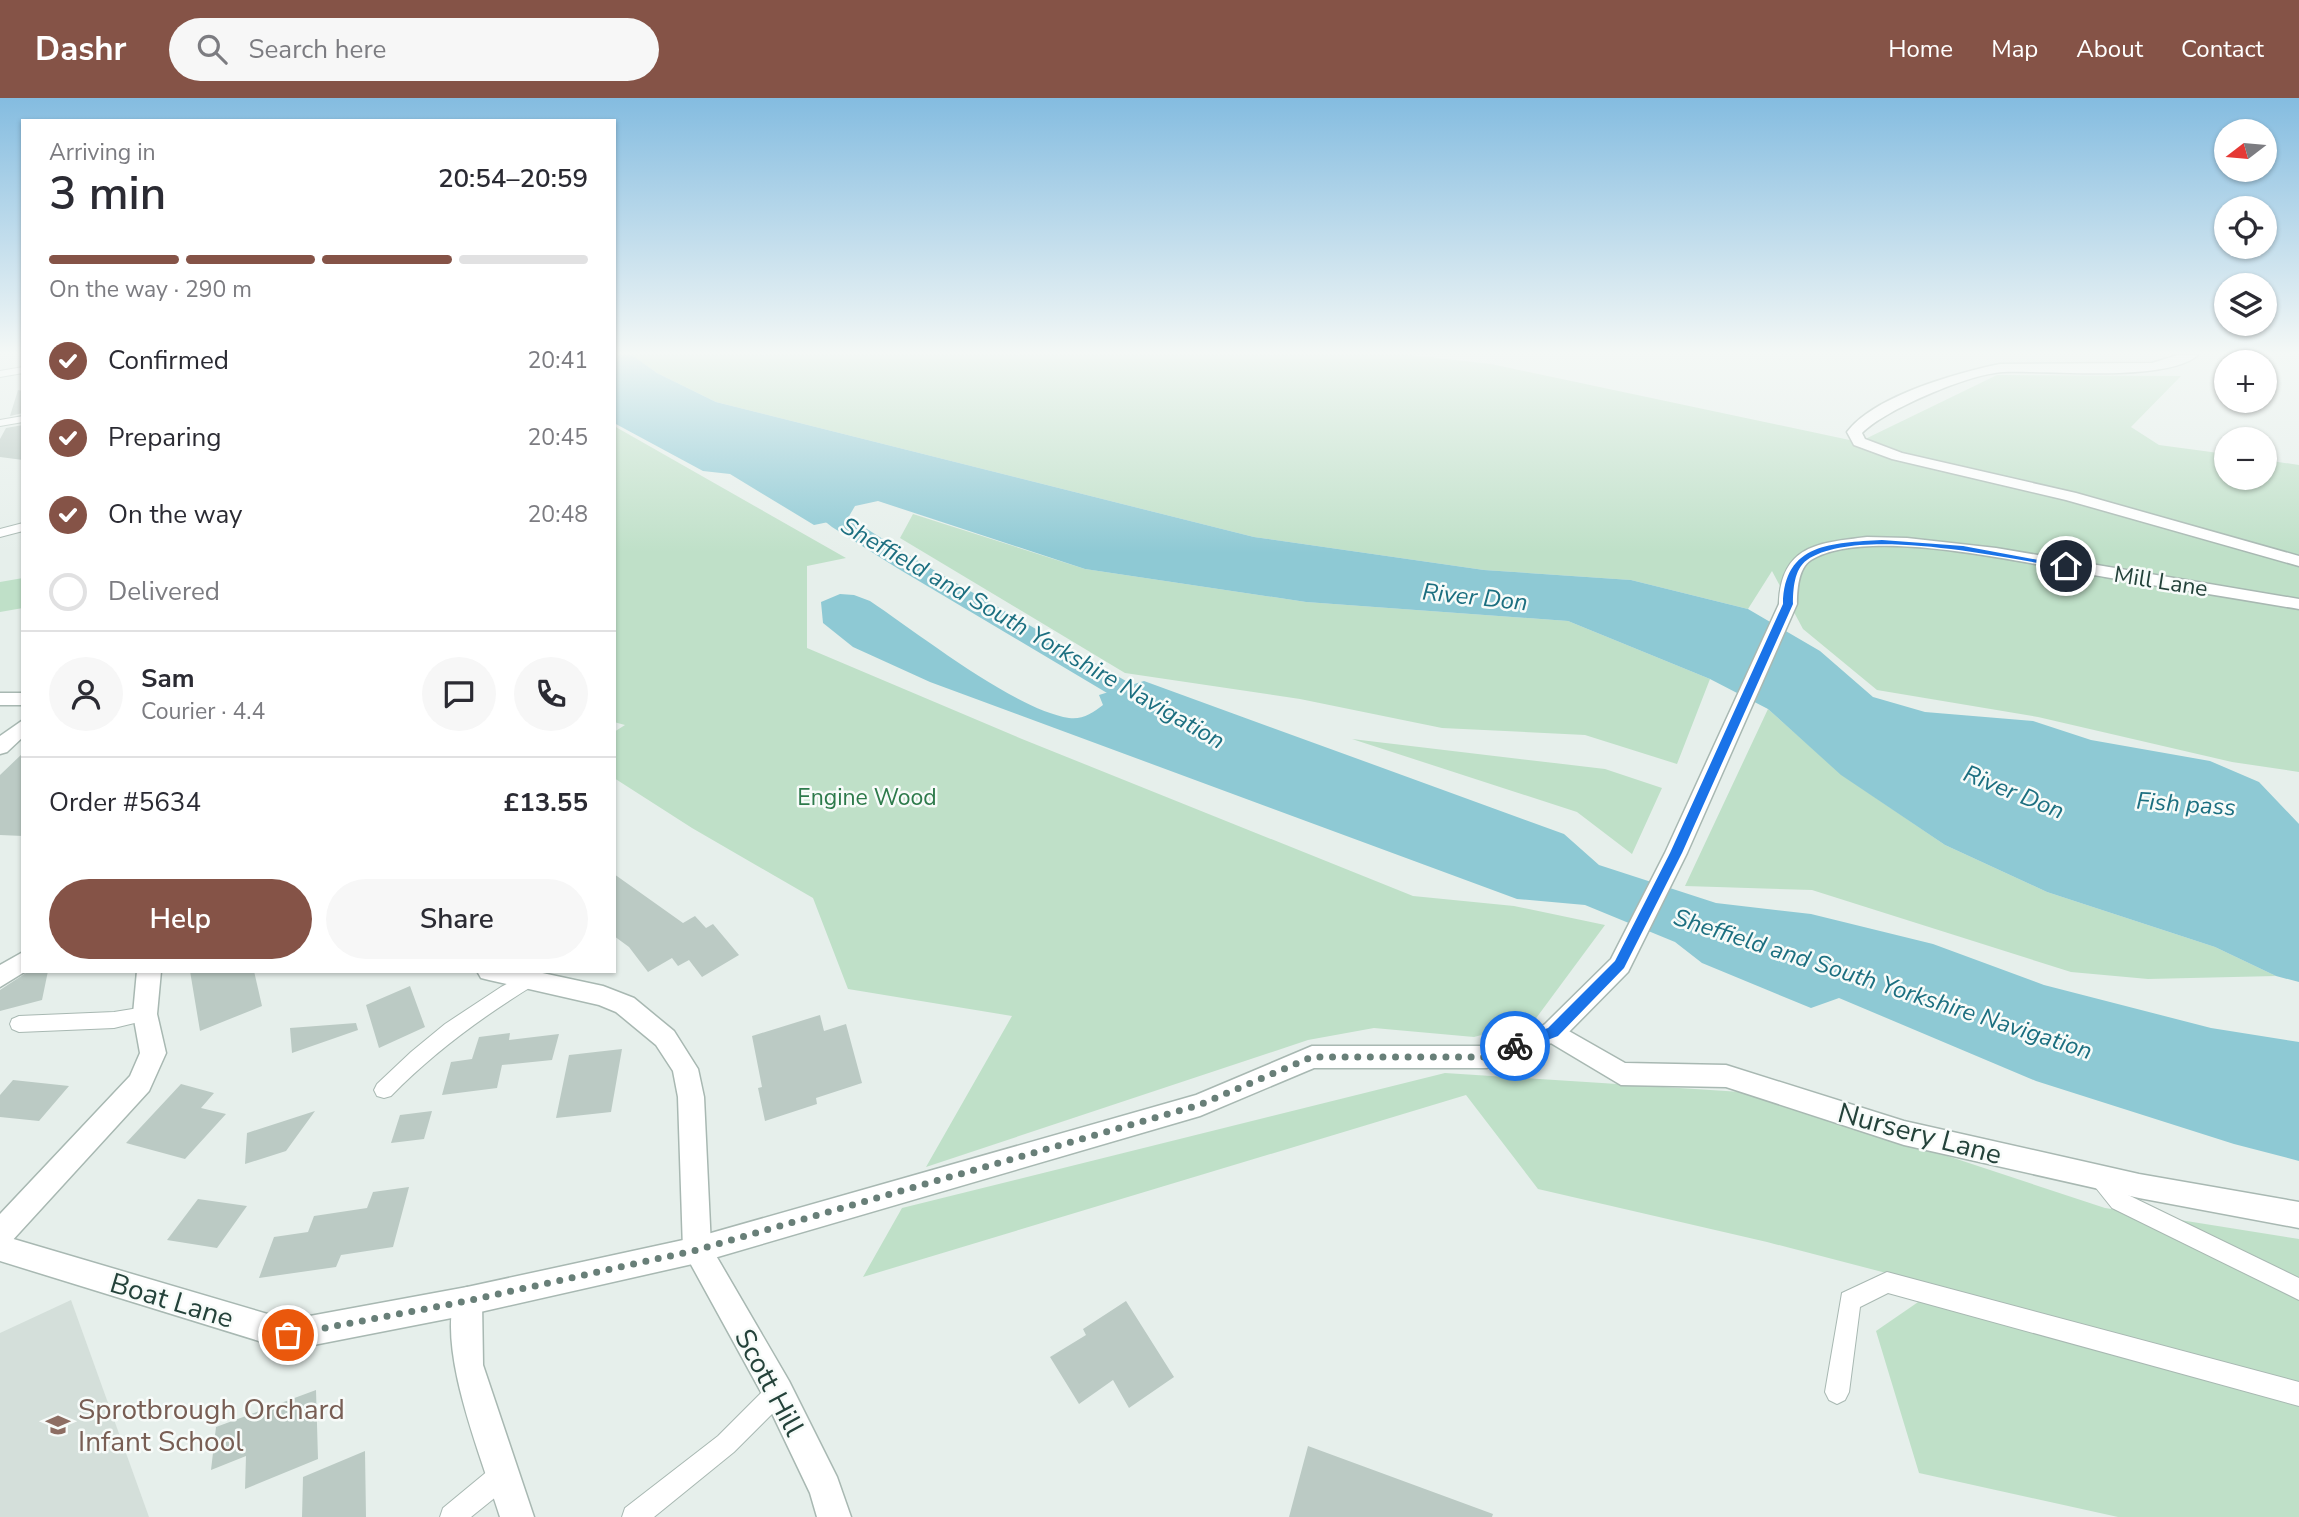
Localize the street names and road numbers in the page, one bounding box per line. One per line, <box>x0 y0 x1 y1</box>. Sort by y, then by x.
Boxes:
street label: Mill Lane <box>2112 559 2210 604</box>
street label: Nursery Lane <box>1834 1094 2006 1174</box>
street label: Boat Lane <box>105 1264 238 1338</box>
street label: Scott Hill <box>725 1322 813 1443</box>

